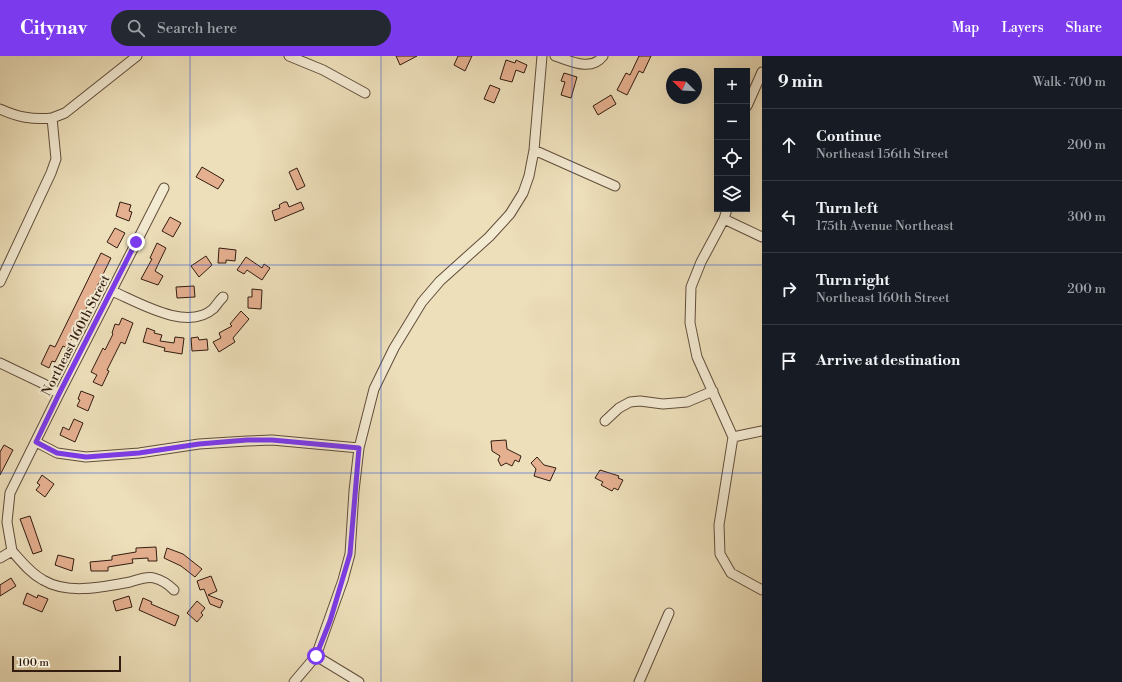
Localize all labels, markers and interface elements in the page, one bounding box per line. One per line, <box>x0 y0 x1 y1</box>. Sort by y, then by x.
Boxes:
search box <box>111 10 391 46</box>
text: Citynav <box>20 16 87 40</box>
icon: search <box>125 17 147 39</box>
text: Search here <box>157 19 237 38</box>
text: Map <box>952 19 979 37</box>
text: Layers <box>1001 19 1044 37</box>
text: Share <box>1066 19 1102 37</box>
north arrow <box>666 68 702 104</box>
map controls <box>714 68 750 212</box>
button: + <box>714 68 750 104</box>
text: 9 min <box>778 71 823 93</box>
text: Walk · 700 m <box>1033 74 1106 90</box>
button: − <box>714 104 750 140</box>
text: Continue <box>816 127 881 146</box>
icon: ahead <box>778 134 800 156</box>
text: 200 m <box>1067 137 1106 153</box>
button: locate <box>714 140 750 176</box>
text: Northeast 156th Street <box>816 146 949 162</box>
button: layers <box>714 176 750 212</box>
text: Turn left <box>816 199 878 218</box>
icon: left <box>778 206 800 228</box>
text: 300 m <box>1068 209 1106 225</box>
text: 175th Avenue Northeast <box>816 218 954 234</box>
route end <box>127 233 145 251</box>
text: Turn right <box>816 271 890 290</box>
street label: Northeast 160th Street <box>38 272 114 399</box>
icon: right <box>778 278 800 300</box>
text: 200 m <box>1067 281 1106 297</box>
text: Northeast 160th Street <box>816 290 950 306</box>
icon: arrive <box>778 350 800 372</box>
text: Arrive at destination <box>816 351 960 370</box>
route start <box>307 647 325 665</box>
scale bar <box>12 654 121 673</box>
text: 100 m <box>18 656 49 670</box>

